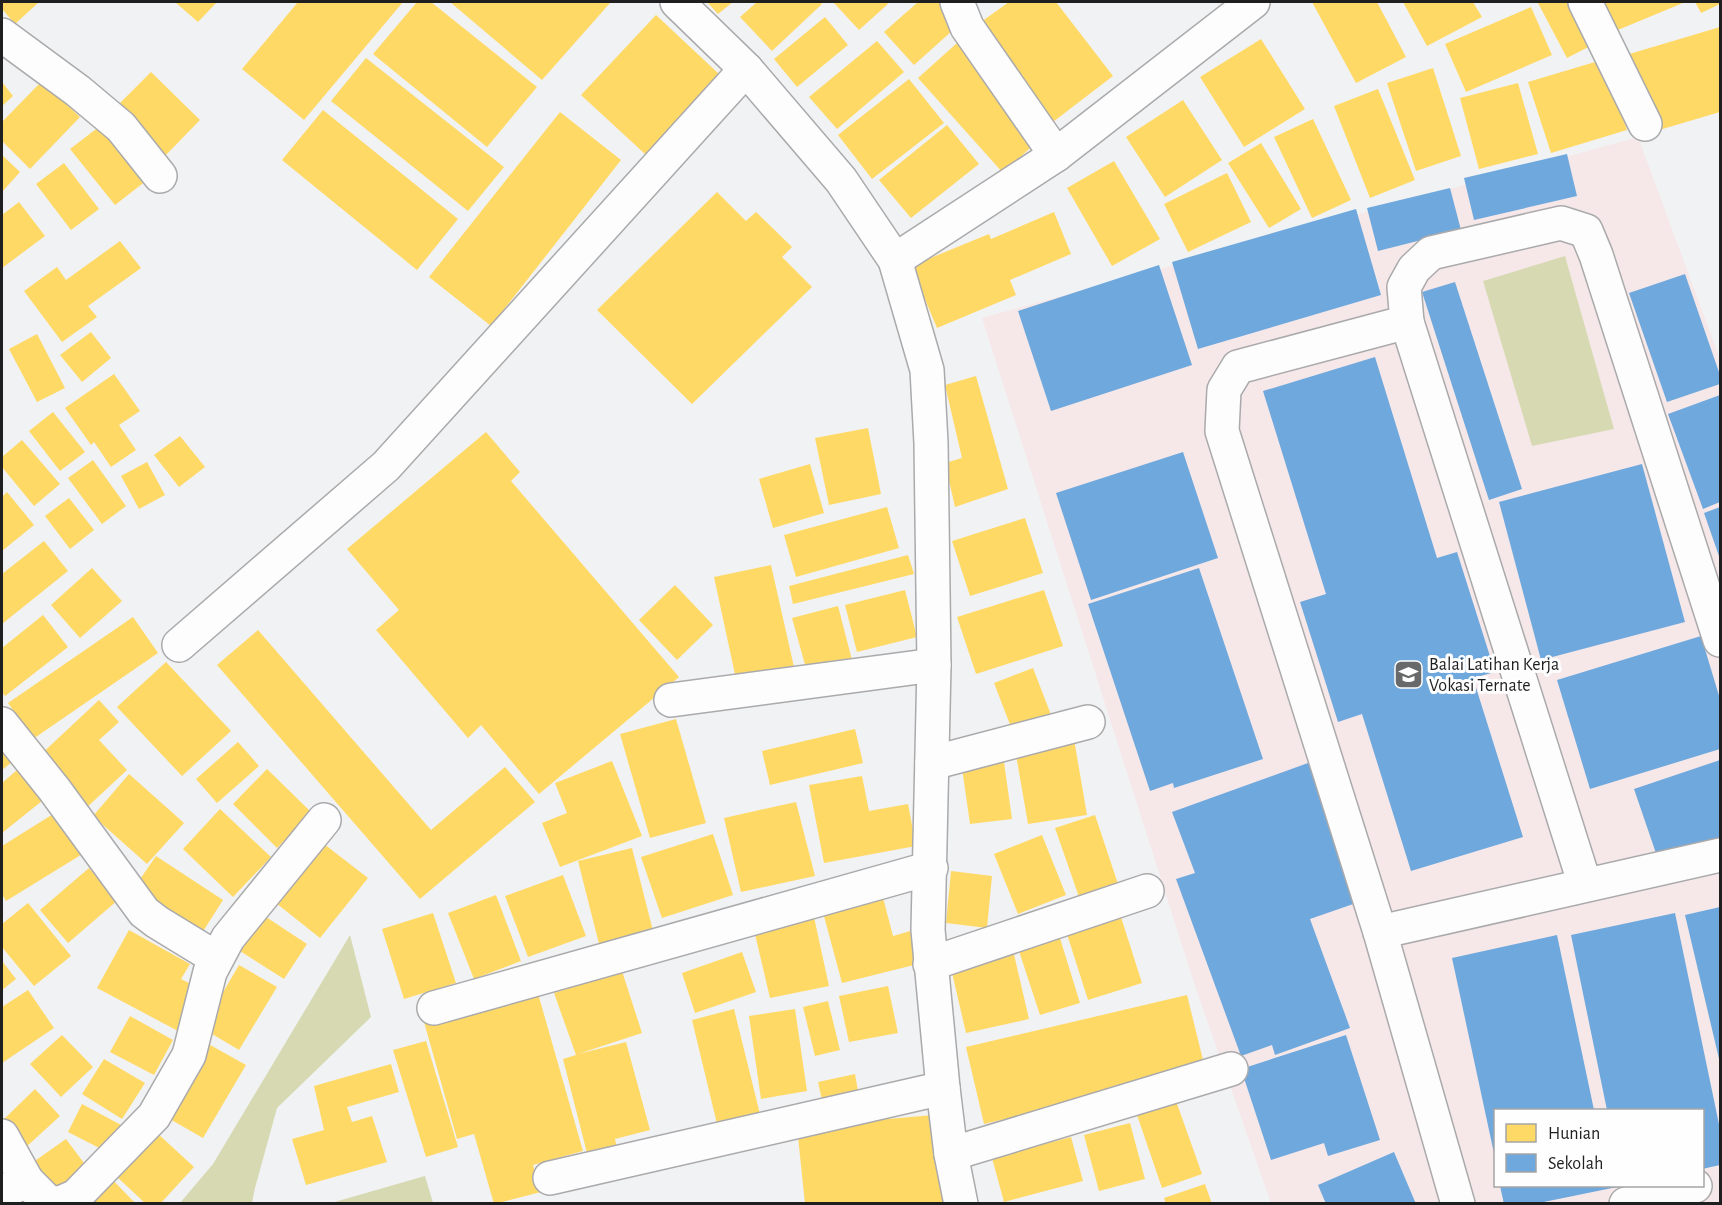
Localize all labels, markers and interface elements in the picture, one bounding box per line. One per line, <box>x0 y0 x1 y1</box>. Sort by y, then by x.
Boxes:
place label: Balai Latihan Kerja Vokasi Ternate <box>1429 656 1559 695</box>
school or university icon: Balai Latihan Kerja Vokasi Ternate <box>1392 658 1424 690</box>
legend <box>1494 1109 1704 1187</box>
text: Hunian <box>1548 1125 1600 1143</box>
text: Sekolah <box>1548 1155 1603 1173</box>

